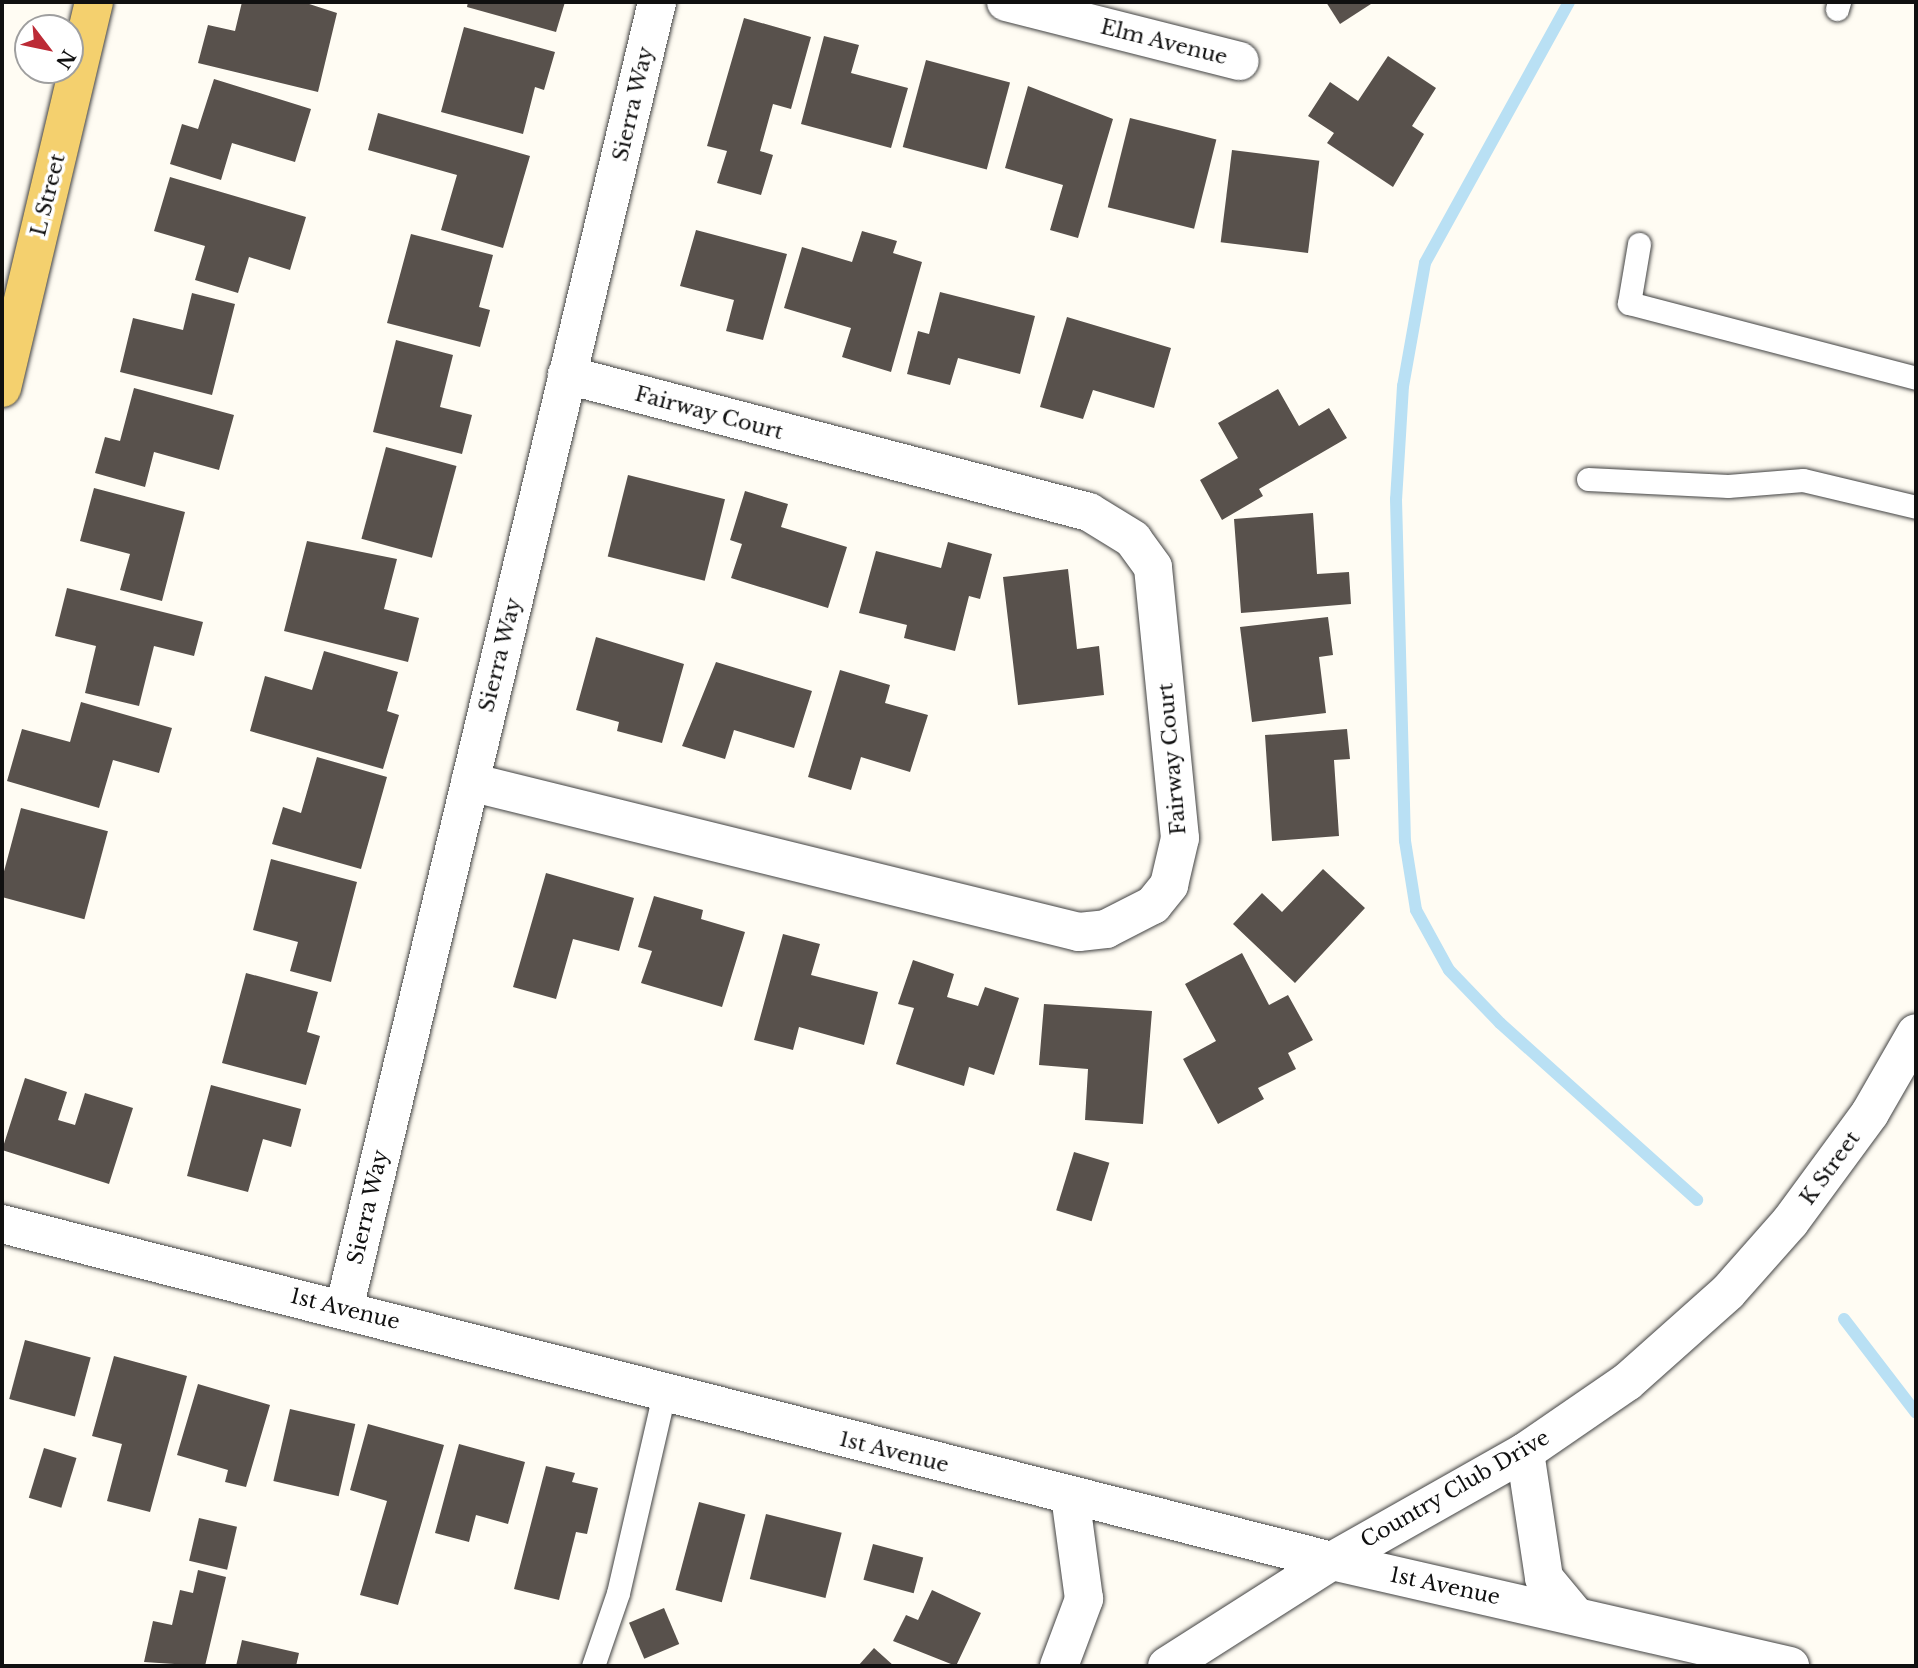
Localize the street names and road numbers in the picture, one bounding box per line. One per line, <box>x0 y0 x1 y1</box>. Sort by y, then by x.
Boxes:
street label: Elm Avenue <box>1098 14 1230 70</box>
street label: Sierra Way <box>607 44 659 164</box>
street label: L Street <box>26 151 70 239</box>
street label: Fairway Court <box>632 381 786 445</box>
street label: Sierra Way <box>474 595 526 715</box>
street label: Fairway Court <box>1153 682 1191 836</box>
street label: K Street <box>1795 1126 1865 1210</box>
street label: Sierra Way <box>342 1147 394 1267</box>
street label: 1st Avenue <box>287 1283 403 1335</box>
street label: Country Club Drive <box>1356 1425 1554 1553</box>
street label: 1st Avenue <box>836 1426 952 1478</box>
street label: 1st Avenue <box>1387 1562 1503 1610</box>

